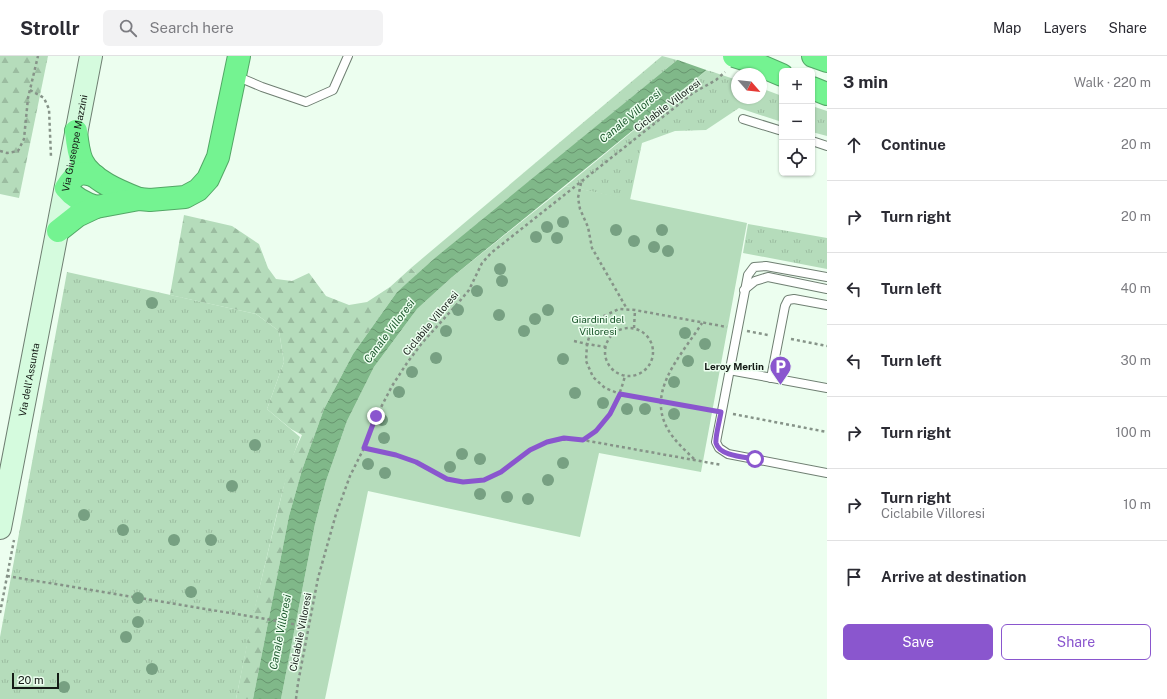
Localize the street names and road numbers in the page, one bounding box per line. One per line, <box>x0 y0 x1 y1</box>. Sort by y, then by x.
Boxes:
street label: Ciclabile Villoresi <box>631 76 703 134</box>
street label: Via Giuseppe Mazzini <box>59 94 89 193</box>
street label: Ciclabile Villoresi <box>400 289 460 357</box>
street label: Via dell'Assunta <box>16 342 42 417</box>
street label: Ciclabile Villoresi <box>286 592 314 672</box>

